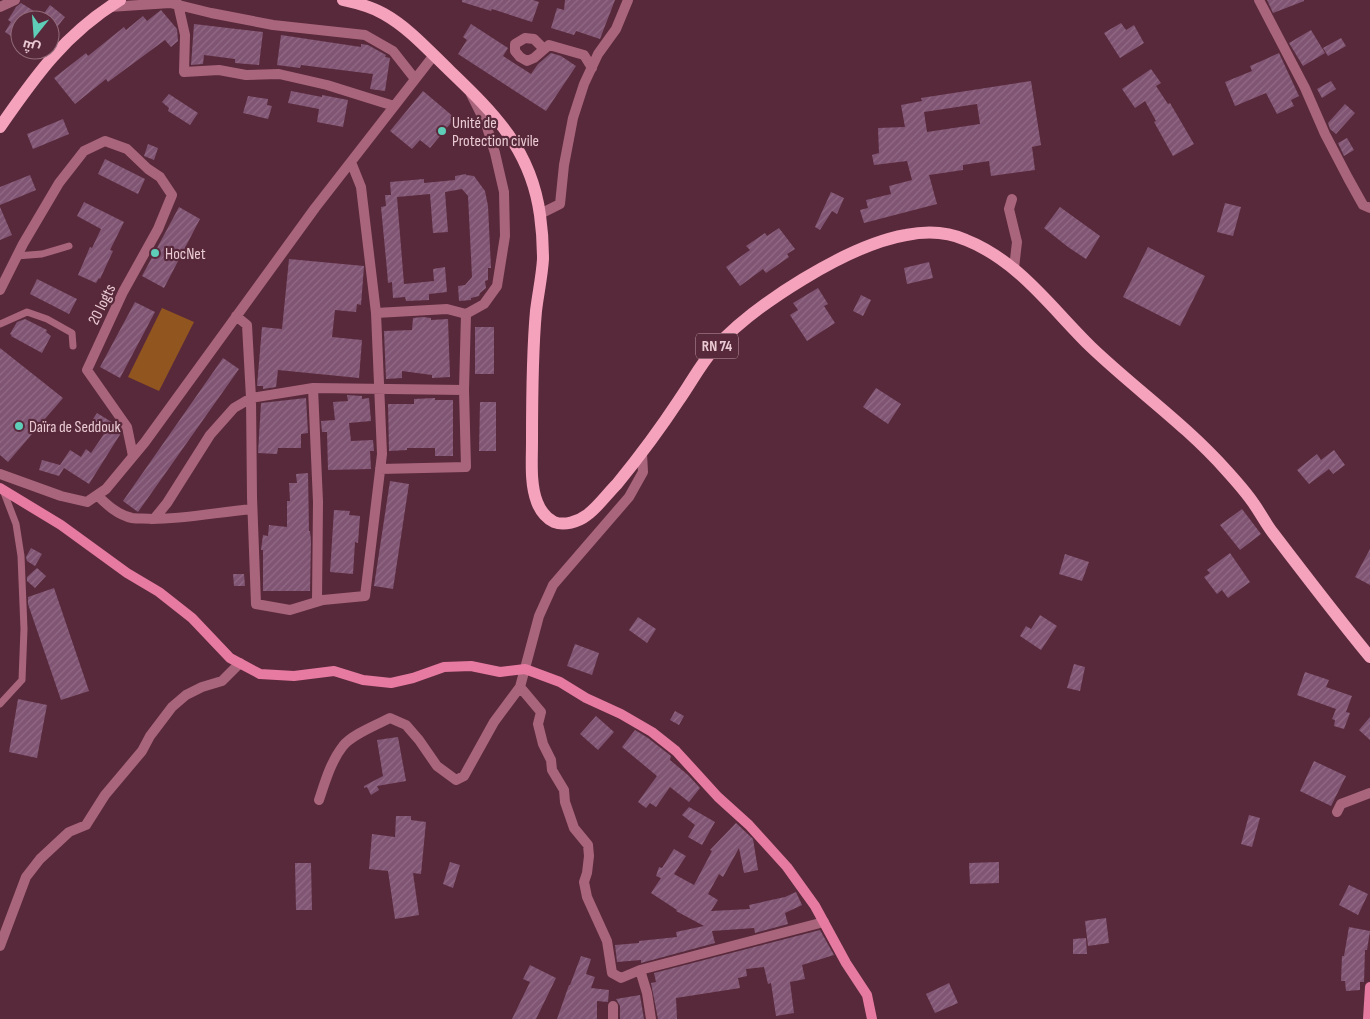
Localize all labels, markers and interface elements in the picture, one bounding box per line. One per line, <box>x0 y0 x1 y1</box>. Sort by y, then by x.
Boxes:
north arrow <box>10 10 60 60</box>
text: ش <box>20 36 42 58</box>
place label: Unité de Protection civile <box>452 114 539 151</box>
marker: Unité de Protection civile <box>436 125 448 137</box>
place label: HocNet <box>165 245 206 264</box>
marker: HocNet <box>149 247 161 259</box>
street label: 20 logts <box>84 281 120 328</box>
road number: RN 74 <box>696 334 738 358</box>
place label: Daïra de Seddouk <box>29 418 121 437</box>
marker: Daïra de Seddouk <box>13 420 25 432</box>

